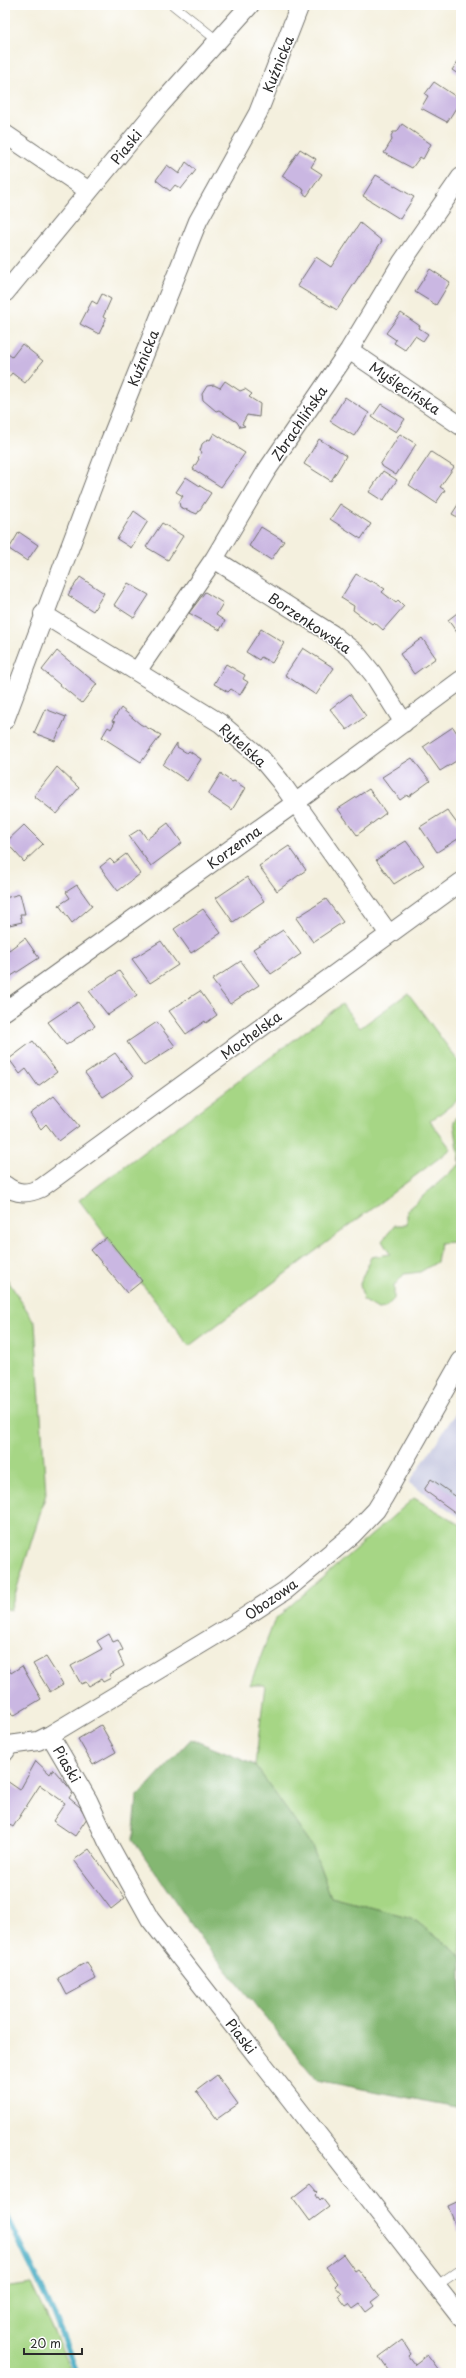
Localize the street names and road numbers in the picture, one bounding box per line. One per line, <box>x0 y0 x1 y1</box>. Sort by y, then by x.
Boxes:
street label: Kuźnicka <box>257 32 299 95</box>
street label: Piaski <box>105 125 147 169</box>
street label: Kuźnicka <box>122 326 164 389</box>
street label: Myślęcińska <box>365 356 445 420</box>
street label: Zbrachlińska <box>266 381 332 465</box>
street label: Borzenkowska <box>264 587 356 659</box>
street label: Rytelska <box>215 718 271 772</box>
street label: Korzenna <box>202 820 266 874</box>
street label: Mochelska <box>216 1006 286 1064</box>
street label: Obozowa <box>240 1573 302 1625</box>
street label: Piaski <box>48 1741 86 1787</box>
street label: Piaski <box>220 2014 262 2058</box>

